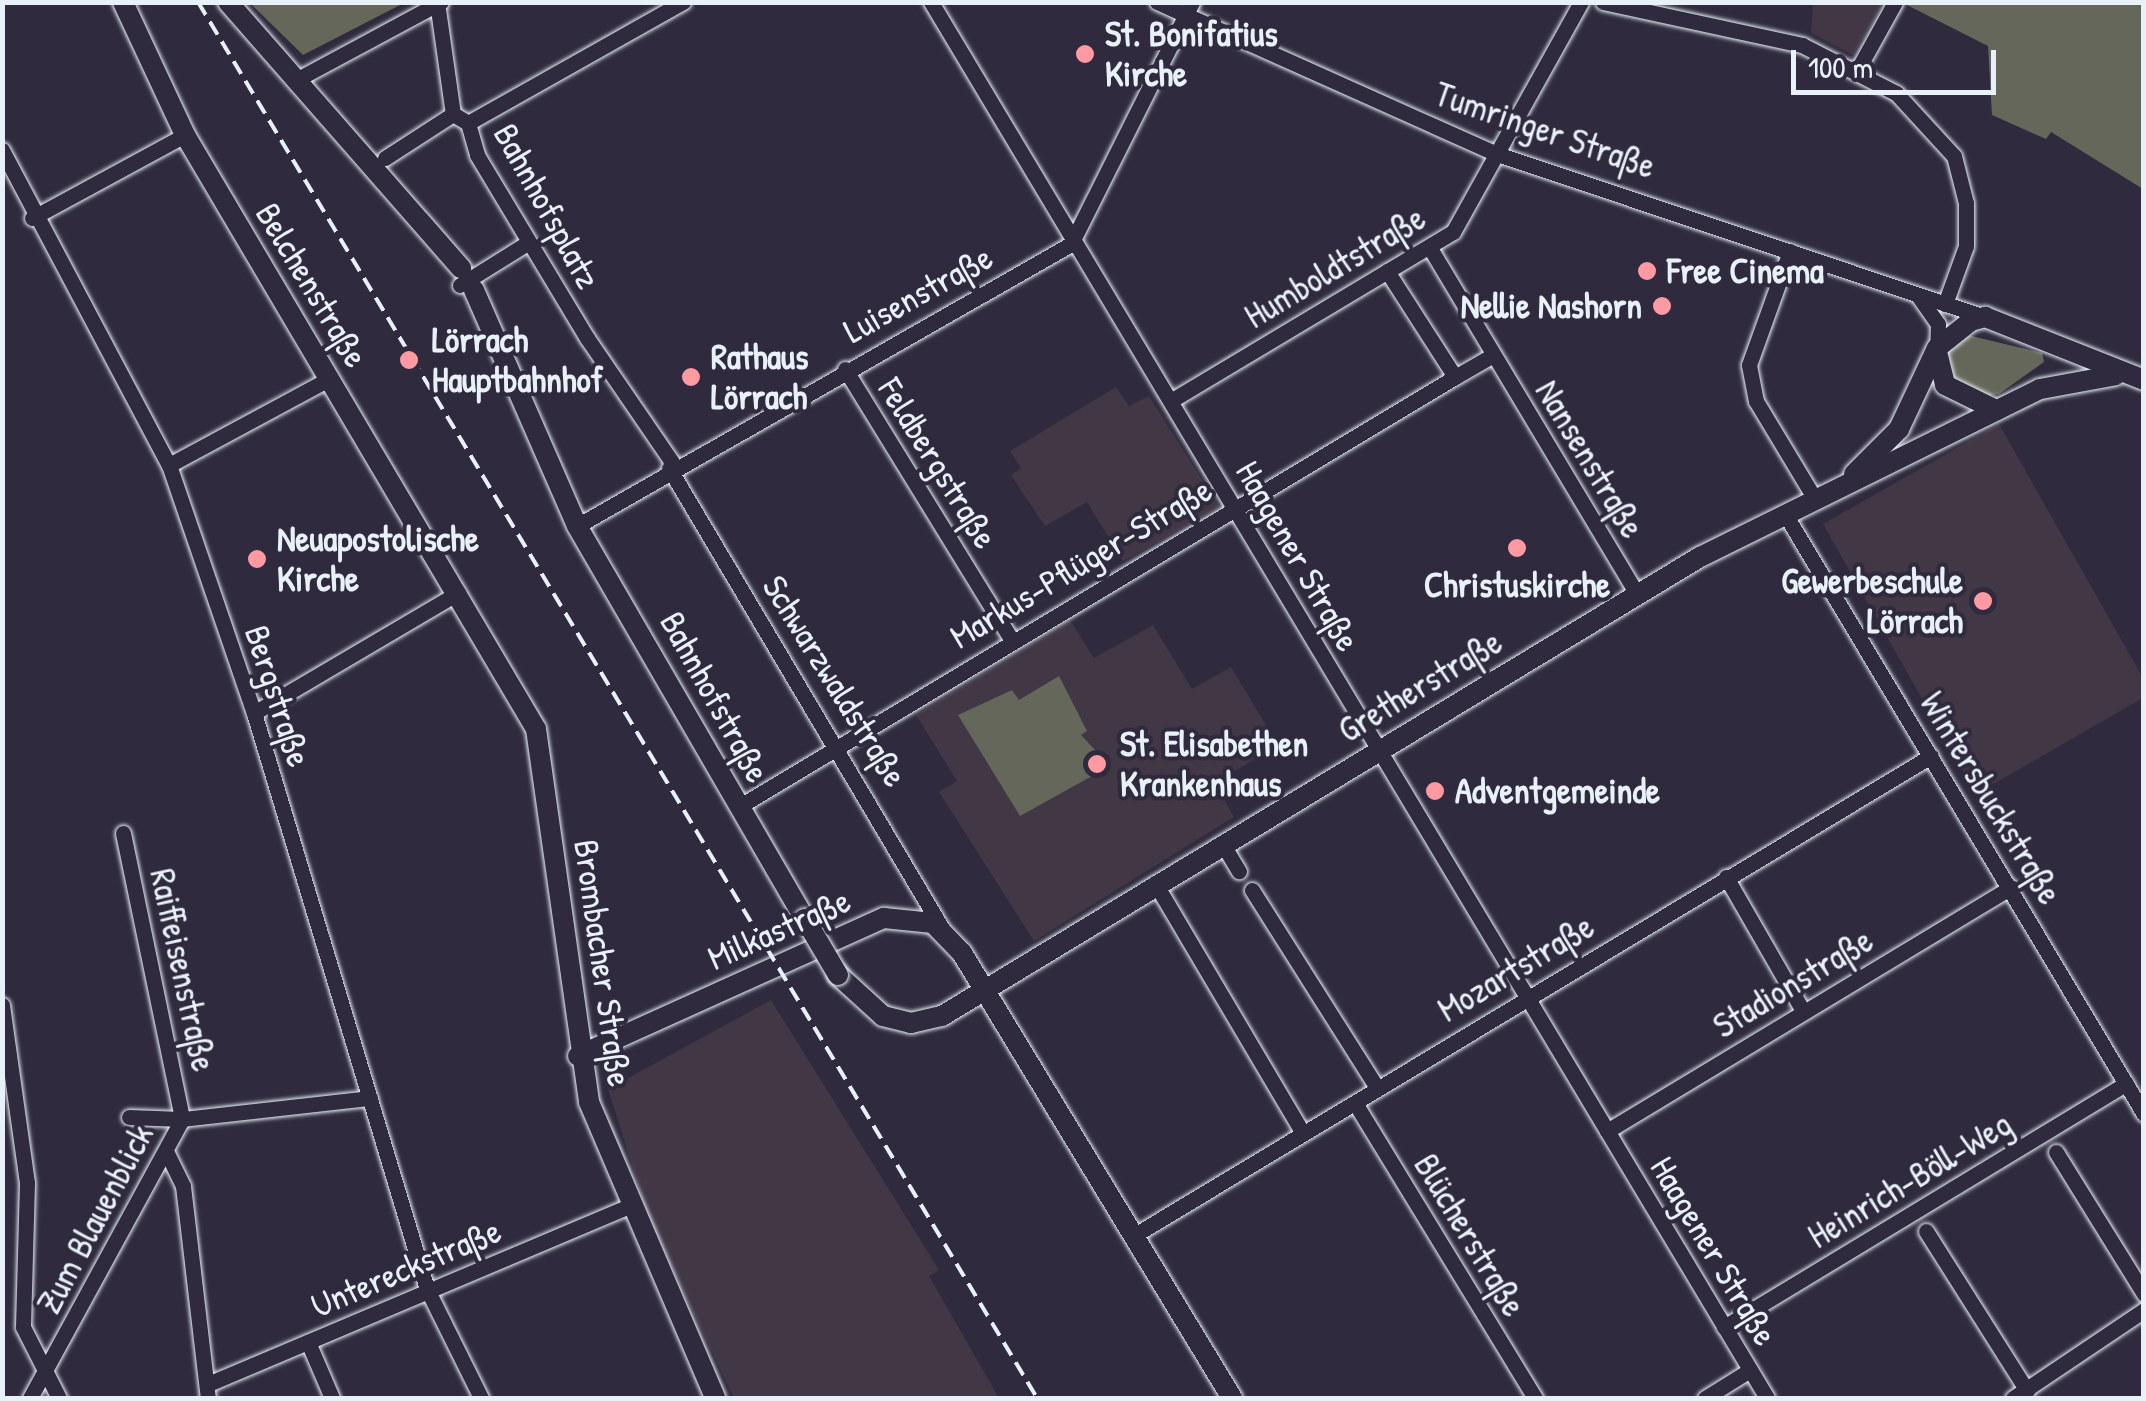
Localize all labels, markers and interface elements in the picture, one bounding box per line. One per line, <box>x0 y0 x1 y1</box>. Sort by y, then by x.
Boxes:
place label: St. Bonifatius Kirche <box>1105 13 1278 95</box>
scale bar <box>1796 30 2001 92</box>
marker: St. Bonifatius Kirche <box>1074 43 1096 65</box>
text: 100 m <box>1808 47 1873 87</box>
street label: Tumringer Straße <box>1429 73 1661 187</box>
street label: Bahnhofsplatz <box>485 116 609 296</box>
street label: Belchenstraße <box>247 195 377 375</box>
street label: Humboldtstraße <box>1237 197 1433 337</box>
street label: Luisenstraße <box>836 236 1000 352</box>
place label: Free Cinema <box>1667 250 1824 292</box>
marker: Free Cinema <box>1636 260 1658 282</box>
place label: Nellie Nashorn <box>1461 285 1642 327</box>
marker: Nellie Nashorn <box>1651 295 1673 317</box>
place label: Lörrach Hauptbahnhof <box>432 319 603 401</box>
place label: Rathaus Lörrach <box>711 336 809 418</box>
marker: Lörrach Hauptbahnhof <box>396 347 422 373</box>
marker: Rathaus Lörrach <box>680 366 702 388</box>
street label: Feldbergstraße <box>869 370 1007 556</box>
street label: Nansenstraße <box>1527 373 1653 545</box>
street label: Haagener Straße <box>1227 454 1369 658</box>
street label: Markus-Pflüger-Straße <box>943 468 1219 658</box>
place label: Neuapostolische Kirche <box>277 518 479 600</box>
marker: Christuskirche <box>1506 537 1528 559</box>
marker: Neuapostolische Kirche <box>246 548 268 570</box>
place label: Gewerbeschule Lörrach <box>1781 560 1963 642</box>
place label: Christuskirche <box>1424 564 1610 606</box>
street label: Schwarzwaldstraße <box>753 568 917 794</box>
marker: Gewerbeschule Lörrach <box>1972 590 1994 612</box>
street label: Bahnhofstraße <box>651 604 779 790</box>
street label: Bergstraße <box>235 620 321 772</box>
street label: Gretherstraße <box>1331 621 1509 751</box>
street label: Wintersbuckstraße <box>1911 684 2071 912</box>
place label: St. Elisabethen Krankenhaus <box>1120 723 1308 805</box>
marker: St. Elisabethen Krankenhaus <box>1084 751 1110 777</box>
place label: Adventgemeinde <box>1455 770 1660 812</box>
marker: Adventgemeinde <box>1424 780 1446 802</box>
street label: Brombacher Straße <box>565 837 641 1089</box>
street label: Raiffeisenstraße <box>141 865 225 1075</box>
street label: Milkastraße <box>701 879 857 979</box>
street label: Mozartstraße <box>1430 905 1602 1031</box>
street label: Stadionstraße <box>1706 919 1880 1047</box>
street label: Heinrich-Böll-Weg <box>1801 1103 2019 1257</box>
street label: Zum Blauenblick <box>28 1117 162 1321</box>
street label: Blücherstraße <box>1405 1146 1535 1324</box>
street label: Haagener Straße <box>1641 1149 1787 1353</box>
street label: Untereckstraße <box>305 1209 507 1327</box>

